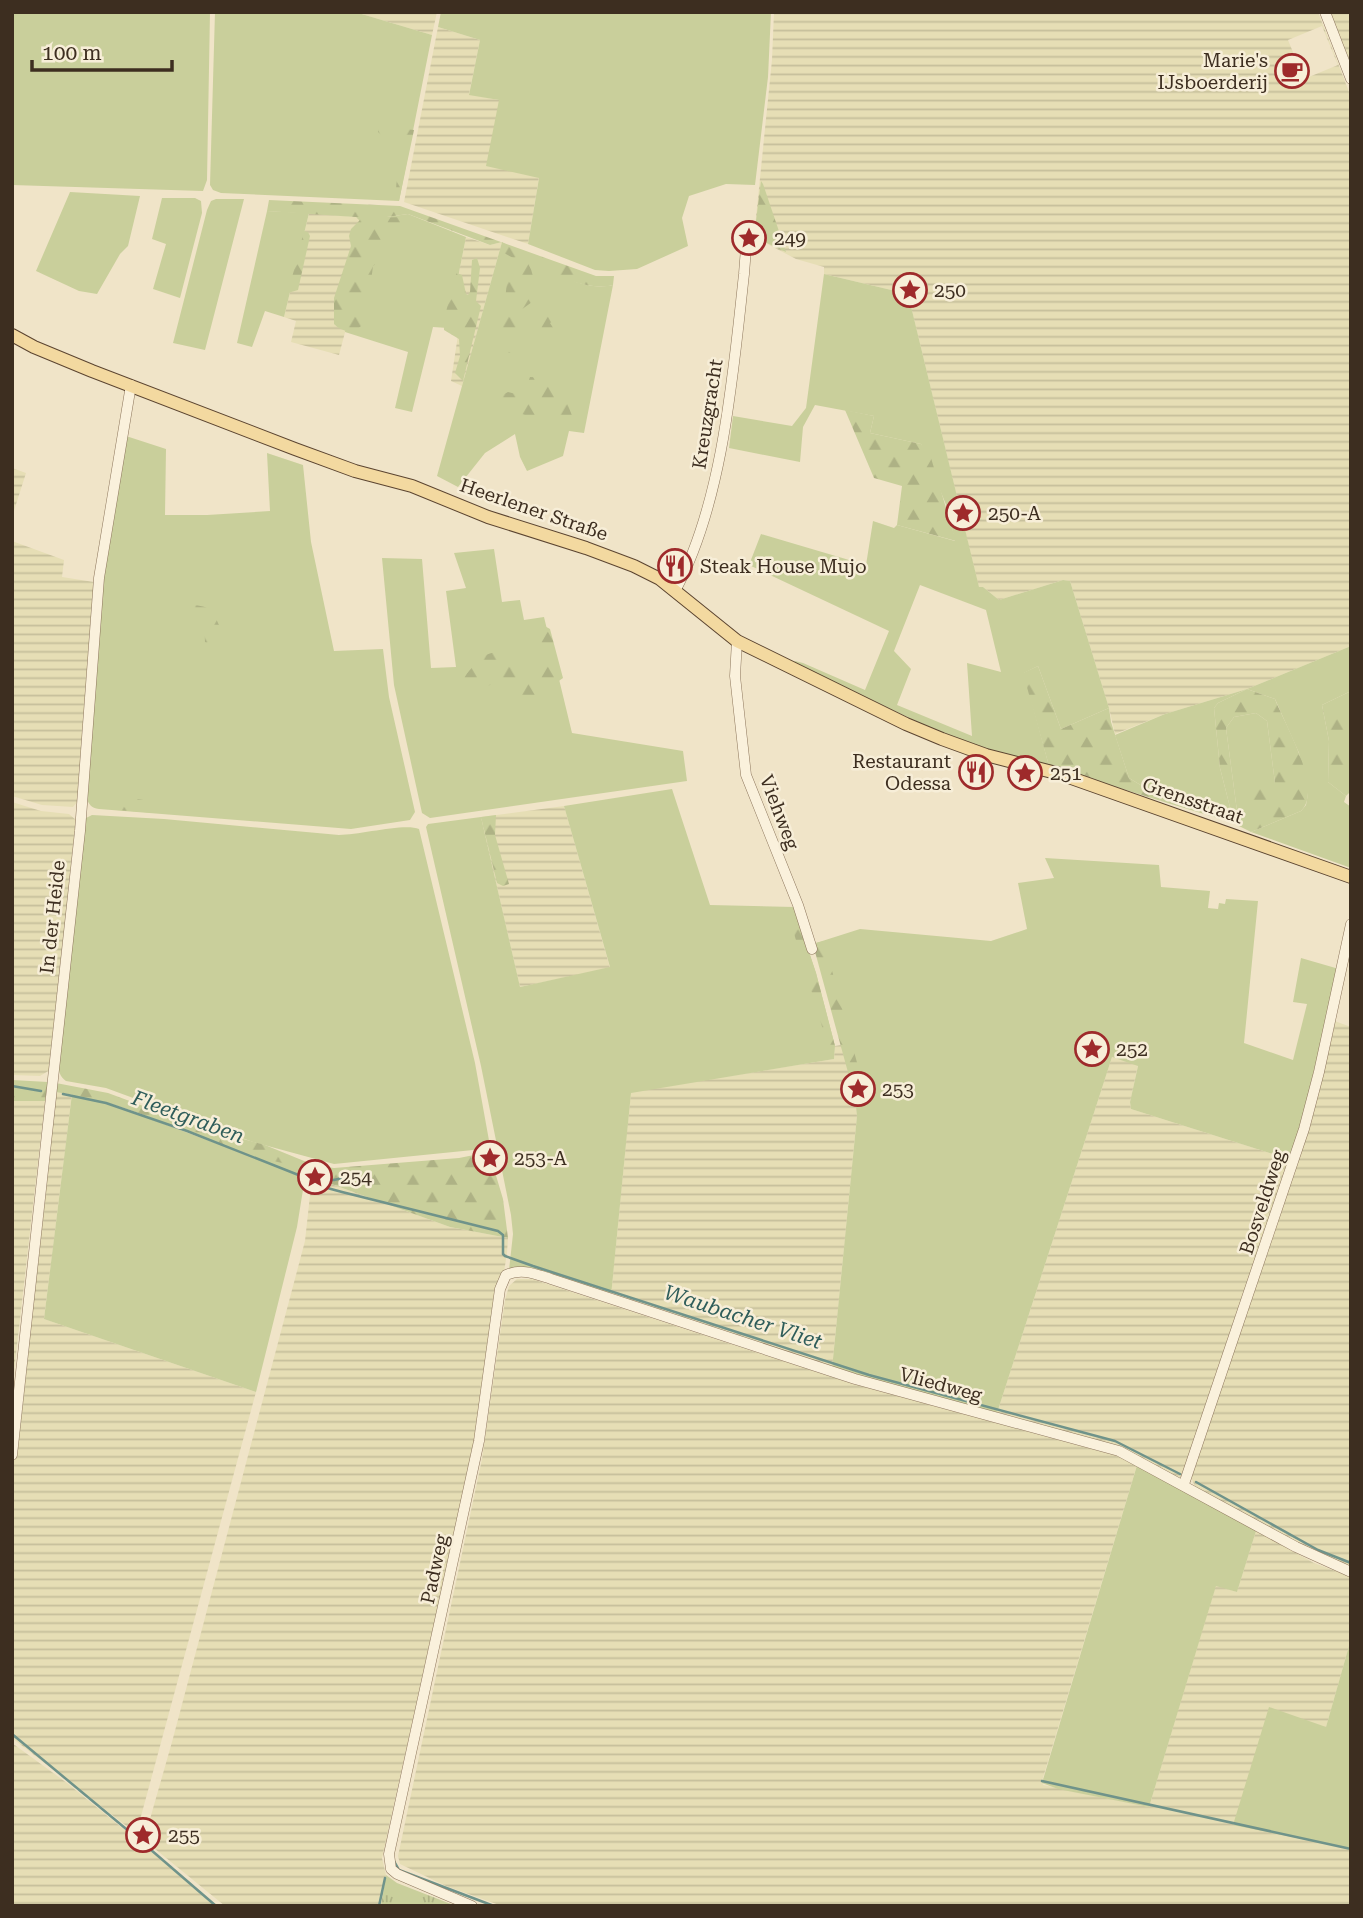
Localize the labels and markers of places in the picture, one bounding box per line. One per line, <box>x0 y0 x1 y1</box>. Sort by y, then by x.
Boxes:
place label: Marie's IJsboerderij <box>1157 49 1268 94</box>
cafe icon: Marie's IJsboerderij <box>1273 52 1311 90</box>
place icon: 249 <box>730 219 768 257</box>
place label: 249 <box>774 227 806 250</box>
place icon: 250 <box>891 271 929 309</box>
place label: 250 <box>934 279 966 302</box>
place icon: 250-A <box>944 494 982 532</box>
place label: 250-A <box>988 502 1042 525</box>
restaurant icon: Steak House Mujo <box>656 547 694 585</box>
place label: Steak House Mujo <box>700 555 867 578</box>
place label: Restaurant Odessa <box>852 750 952 795</box>
restaurant icon: Restaurant Odessa <box>957 753 995 791</box>
place icon: 251 <box>1006 754 1044 792</box>
place label: 251 <box>1050 762 1082 785</box>
place icon: 252 <box>1073 1030 1111 1068</box>
place label: 252 <box>1116 1038 1148 1061</box>
place icon: 253 <box>839 1070 877 1108</box>
place label: 253 <box>882 1078 914 1101</box>
place icon: 253-A <box>471 1139 509 1177</box>
place label: 253-A <box>514 1147 568 1170</box>
place icon: 254 <box>296 1158 334 1196</box>
place label: 254 <box>340 1166 372 1189</box>
place icon: 255 <box>124 1816 162 1854</box>
place label: 255 <box>168 1824 200 1847</box>

